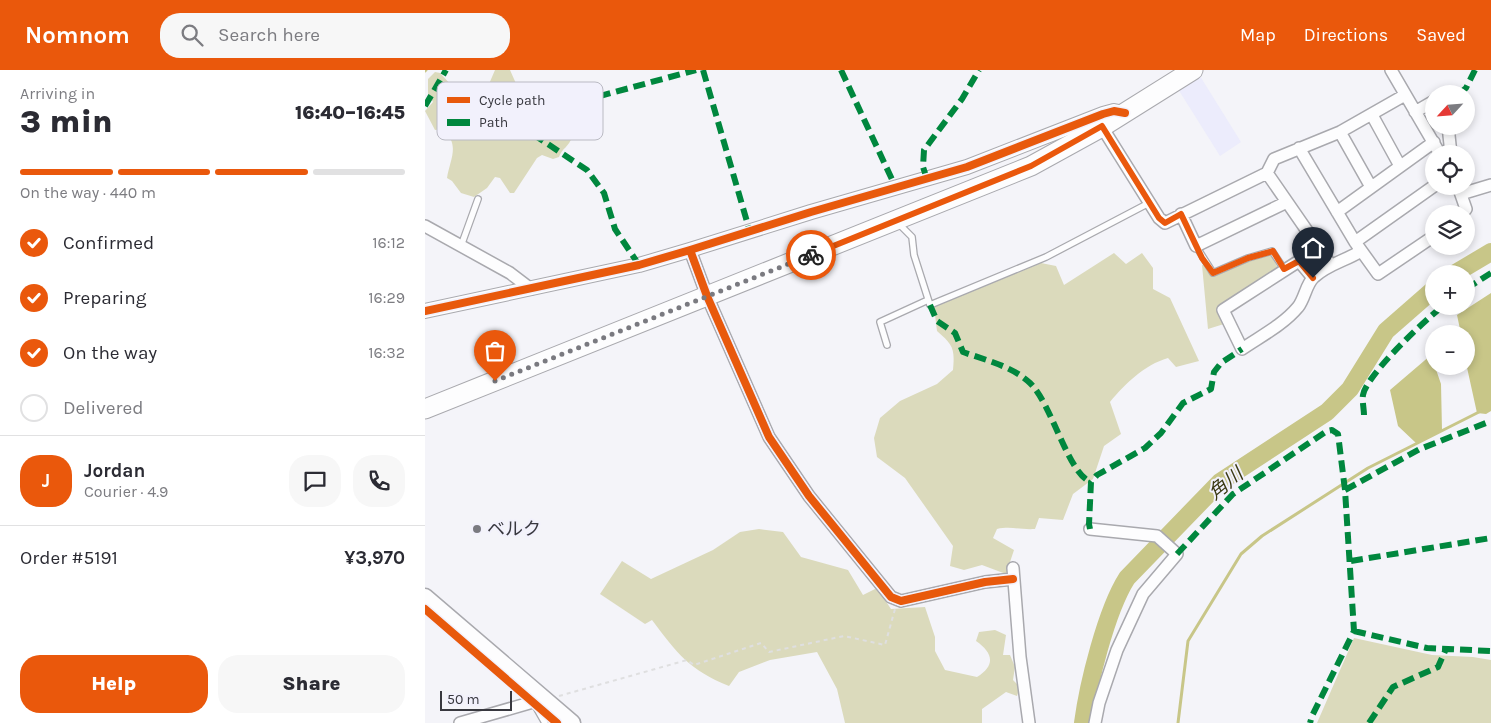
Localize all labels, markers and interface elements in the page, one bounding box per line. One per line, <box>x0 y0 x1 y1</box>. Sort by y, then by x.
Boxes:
search box <box>160 13 510 58</box>
text: Nomnom <box>25 21 130 49</box>
icon: search <box>178 21 206 49</box>
text: Search here <box>218 24 320 46</box>
text: Map <box>1240 24 1276 46</box>
text: Directions <box>1304 24 1388 46</box>
text: Saved <box>1416 24 1466 46</box>
legend <box>437 82 603 140</box>
text: Arriving in <box>20 84 95 103</box>
north arrow <box>1425 85 1475 135</box>
map controls <box>1425 85 1475 375</box>
text: Cycle path <box>479 92 545 109</box>
text: 16:40–16:45 <box>295 102 405 124</box>
text: 3 min <box>20 103 113 140</box>
text: Path <box>479 114 508 131</box>
button: locate <box>1425 145 1475 195</box>
text: On the way · 440 m <box>20 183 156 202</box>
button: layers <box>1425 205 1475 255</box>
pin <box>1292 227 1334 278</box>
icon: check <box>20 229 48 257</box>
courier <box>786 230 836 280</box>
text: Confirmed <box>63 232 154 254</box>
text: 16:12 <box>372 233 405 252</box>
icon: home <box>1299 234 1327 262</box>
icon: bike <box>797 241 825 269</box>
button: + <box>1425 265 1475 315</box>
icon: check <box>20 284 48 312</box>
text: Preparing <box>63 287 146 309</box>
text: 16:29 <box>368 288 405 307</box>
button: − <box>1425 325 1475 375</box>
pin <box>474 330 516 381</box>
icon: bag <box>481 337 509 365</box>
icon: check <box>20 339 48 367</box>
text: On the way <box>63 342 157 364</box>
text: 16:32 <box>368 343 405 362</box>
text: Delivered <box>63 397 143 419</box>
button: chat <box>289 455 341 507</box>
button: phone <box>353 455 405 507</box>
text: Jordan <box>84 460 145 482</box>
water label: 角川 <box>1204 462 1249 504</box>
text: J <box>42 470 50 492</box>
text: Courier · 4.9 <box>84 482 168 501</box>
place label: ベルク <box>487 518 541 540</box>
marker: ベルク <box>471 523 483 535</box>
text: Order #5191 <box>20 547 118 569</box>
text: ¥3,970 <box>344 547 405 569</box>
button: Help <box>20 655 208 713</box>
button: Share <box>218 655 405 713</box>
scale bar <box>440 688 513 711</box>
text: 50 m <box>447 691 480 708</box>

